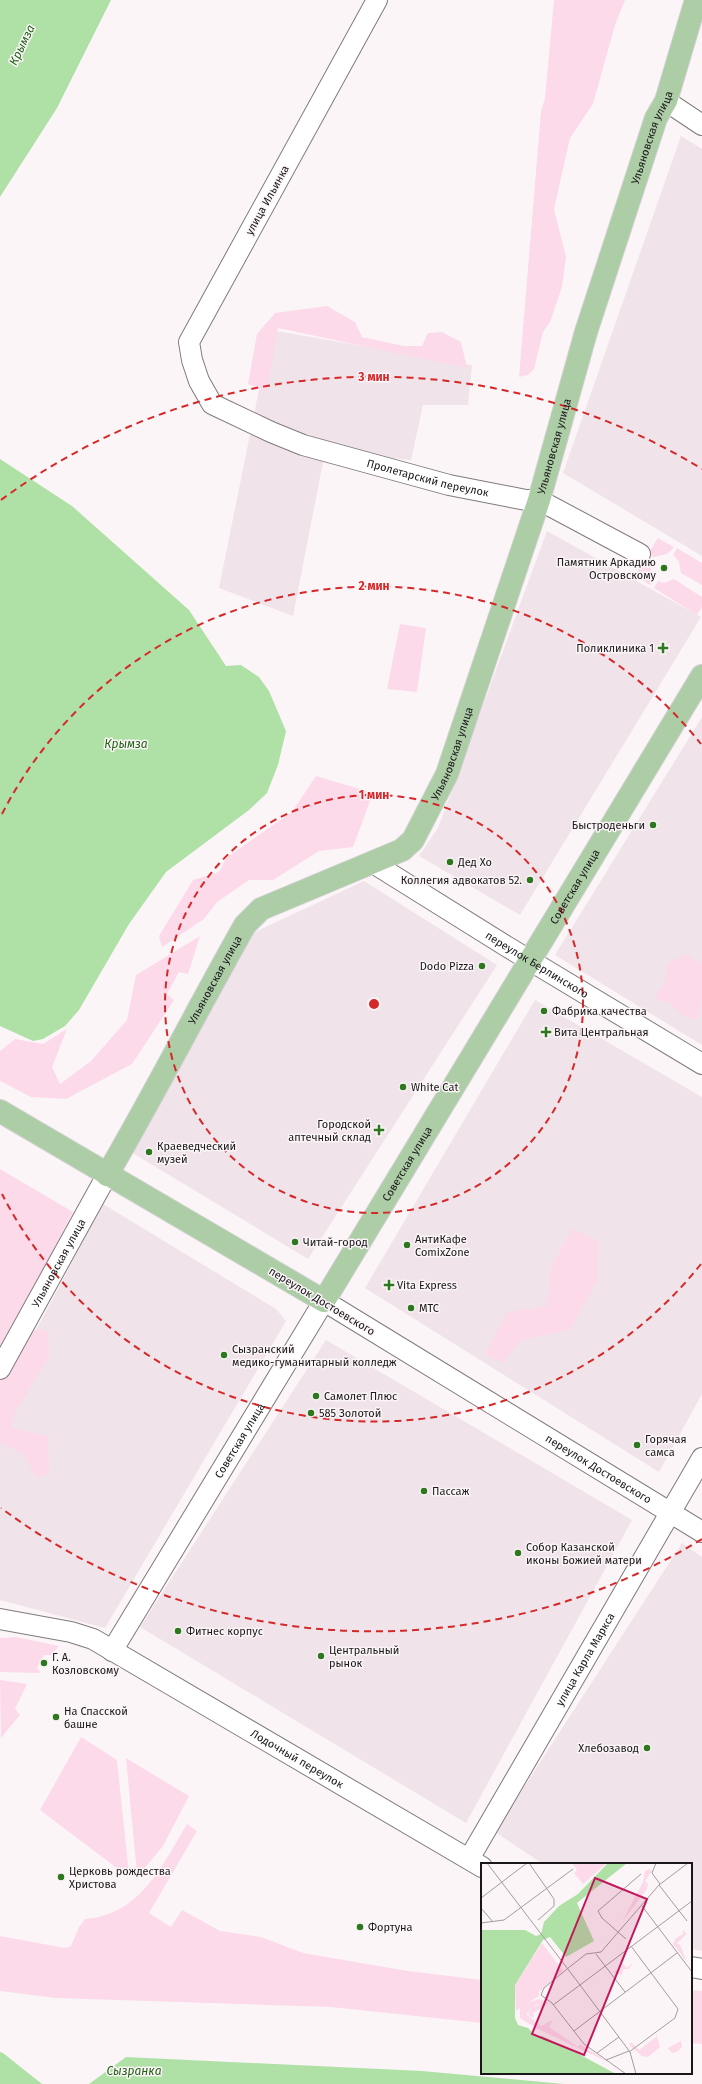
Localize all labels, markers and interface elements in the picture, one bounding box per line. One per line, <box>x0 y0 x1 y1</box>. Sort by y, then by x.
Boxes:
water label: Крымза <box>6 22 38 68</box>
street label: Ульяновская улица <box>629 90 676 186</box>
street label: улица Ильинка <box>243 163 292 237</box>
text: 3 мин <box>357 370 390 384</box>
street label: Ульяновская улица <box>535 397 574 496</box>
street label: Пролетарский переулок <box>365 457 490 500</box>
place label: Памятник Аркадию Островскому <box>557 556 657 582</box>
marker: Памятник Аркадию Островскому <box>659 563 669 573</box>
text: 2 мин <box>358 579 390 593</box>
place label: Поликлиника 1 <box>576 642 654 655</box>
marker: Поликлиника 1 <box>657 642 669 654</box>
street label: Ульяновская улица <box>429 705 476 803</box>
water label: Крымза <box>104 737 148 751</box>
text: 1 мин <box>359 788 389 802</box>
place label: Быстроденьги <box>572 819 645 832</box>
marker: Быстроденьги <box>648 820 658 830</box>
street label: Советская улица <box>547 847 603 927</box>
place label: Дед Хо <box>457 856 492 869</box>
marker: Дед Хо <box>445 857 455 867</box>
place label: Коллегия адвокатов 52. <box>401 874 522 887</box>
marker: Коллегия адвокатов 52. <box>525 875 535 885</box>
street label: переулок Берлинского <box>483 929 591 1001</box>
street label: Ульяновская улица <box>186 933 245 1027</box>
place label: Dodo Pizza <box>420 960 474 973</box>
marker: Dodo Pizza <box>477 961 487 971</box>
centre of rings <box>367 997 381 1011</box>
place label: Фабрика качества <box>552 1005 647 1018</box>
marker: Фабрика качества <box>539 1006 549 1016</box>
place label: Вита Центральная <box>554 1026 649 1039</box>
marker: Вита Центральная <box>541 1027 551 1037</box>
place label: White Cat <box>411 1081 458 1094</box>
marker: White Cat <box>398 1082 408 1092</box>
place label: Городской аптечный склад <box>288 1118 371 1144</box>
street label: Советская улица <box>380 1124 435 1204</box>
marker: Городской аптечный склад <box>374 1125 384 1135</box>
place label: Краеведческий музей <box>157 1140 236 1166</box>
marker: Краеведческий музей <box>144 1147 154 1157</box>
street label: Ульяновская улица <box>29 1217 88 1310</box>
place label: АнтиКафе ComixZone <box>415 1233 470 1259</box>
place label: Читай-город <box>303 1236 368 1249</box>
marker: Читай-город <box>290 1237 300 1247</box>
marker: АнтиКафе ComixZone <box>402 1240 412 1250</box>
street label: переулок Достоевского <box>266 1265 377 1338</box>
place label: Vita Express <box>397 1279 457 1292</box>
marker: Vita Express <box>384 1280 394 1290</box>
place label: МТС <box>419 1302 439 1315</box>
marker: МТС <box>406 1303 416 1313</box>
place label: Сызранский медико-гуманитарный колледж <box>232 1343 397 1369</box>
marker: Сызранский медико-гуманитарный колледж <box>219 1350 229 1360</box>
place label: Самолет Плюс <box>324 1390 397 1403</box>
marker: Самолет Плюс <box>311 1391 321 1401</box>
street label: Советская улица <box>212 1401 268 1481</box>
place label: 585 Золотой <box>319 1407 381 1420</box>
marker: 585 Золотой <box>306 1408 316 1418</box>
street label: переулок Достоевского <box>543 1432 654 1506</box>
place label: Горячая самса <box>645 1433 687 1459</box>
marker: Горячая самса <box>632 1440 642 1450</box>
place label: Пассаж <box>432 1485 470 1498</box>
marker: Пассаж <box>419 1486 429 1496</box>
place label: Собор Казанской иконы Божией матери <box>526 1541 642 1567</box>
marker: Собор Казанской иконы Божией матери <box>513 1548 523 1558</box>
street label: улица Карла Маркса <box>553 1611 618 1708</box>
place label: Фитнес корпус <box>186 1625 263 1638</box>
marker: Фитнес корпус <box>173 1626 183 1636</box>
place label: Центральный рынок <box>329 1644 399 1670</box>
place label: Г. А. Козловскому <box>52 1651 119 1677</box>
marker: Центральный рынок <box>316 1651 326 1661</box>
marker: Г. А. Козловскому <box>39 1658 49 1668</box>
place label: На Спасской башне <box>64 1705 128 1731</box>
marker: На Спасской башне <box>51 1712 61 1722</box>
street label: Лодочный переулок <box>248 1727 346 1791</box>
place label: Хлебозавод <box>578 1742 639 1755</box>
marker: Хлебозавод <box>642 1743 652 1753</box>
inset map <box>481 1863 692 2074</box>
place label: Церковь рождества Христова <box>69 1865 171 1891</box>
marker: Церковь рождества Христова <box>56 1872 66 1882</box>
place label: Фортуна <box>368 1921 413 1934</box>
marker: Фортуна <box>355 1922 365 1932</box>
water label: Сызранка <box>107 2064 162 2078</box>

